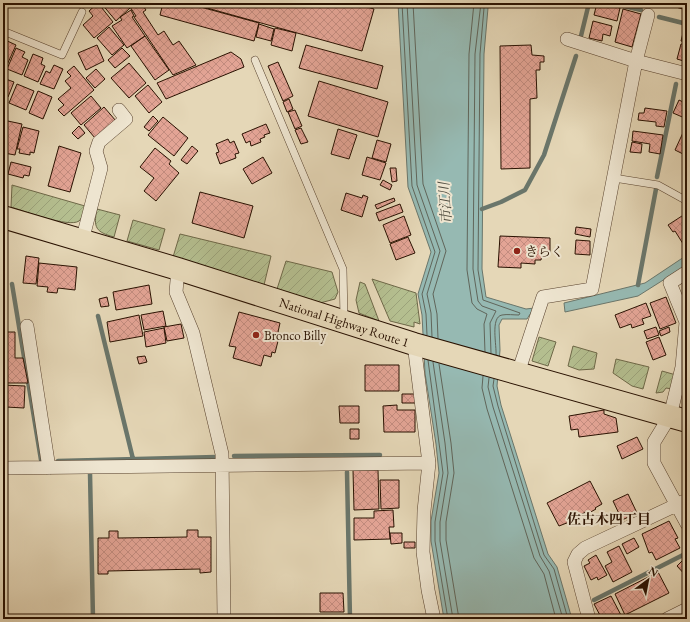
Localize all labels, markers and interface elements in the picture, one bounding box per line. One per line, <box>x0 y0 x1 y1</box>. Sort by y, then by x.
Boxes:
water label: 市江川 <box>434 179 455 225</box>
place label: きらく <box>525 243 564 260</box>
marker: きらく <box>512 246 522 256</box>
street label: National Highway Route 1 <box>277 293 411 350</box>
place label: Bronco Billy <box>264 327 326 344</box>
marker: Bronco Billy <box>251 330 261 340</box>
district label: 佐古木四丁目 <box>567 510 651 528</box>
north arrow <box>628 560 668 600</box>
text: N <box>646 563 661 580</box>

